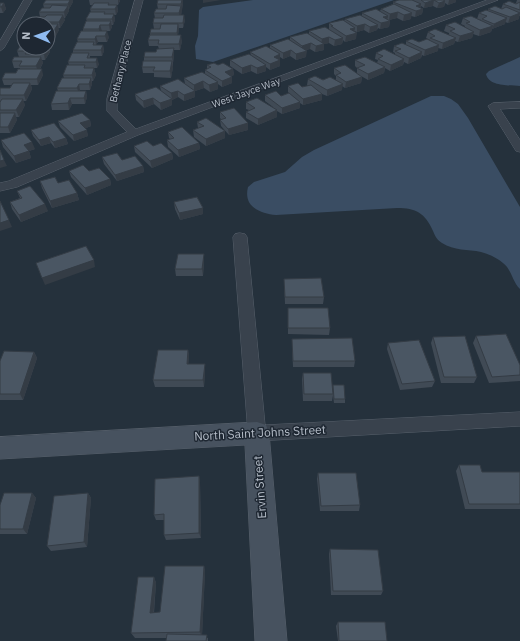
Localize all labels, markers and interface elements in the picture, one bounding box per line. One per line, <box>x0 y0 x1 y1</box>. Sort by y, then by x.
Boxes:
north arrow <box>16 16 56 56</box>
text: N <box>19 31 33 40</box>
street label: Bethany Place <box>106 38 135 104</box>
street label: West Jayce Way <box>210 74 282 111</box>
street label: North Saint Johns Street <box>194 422 326 443</box>
street label: Ervin Street <box>250 455 269 519</box>

